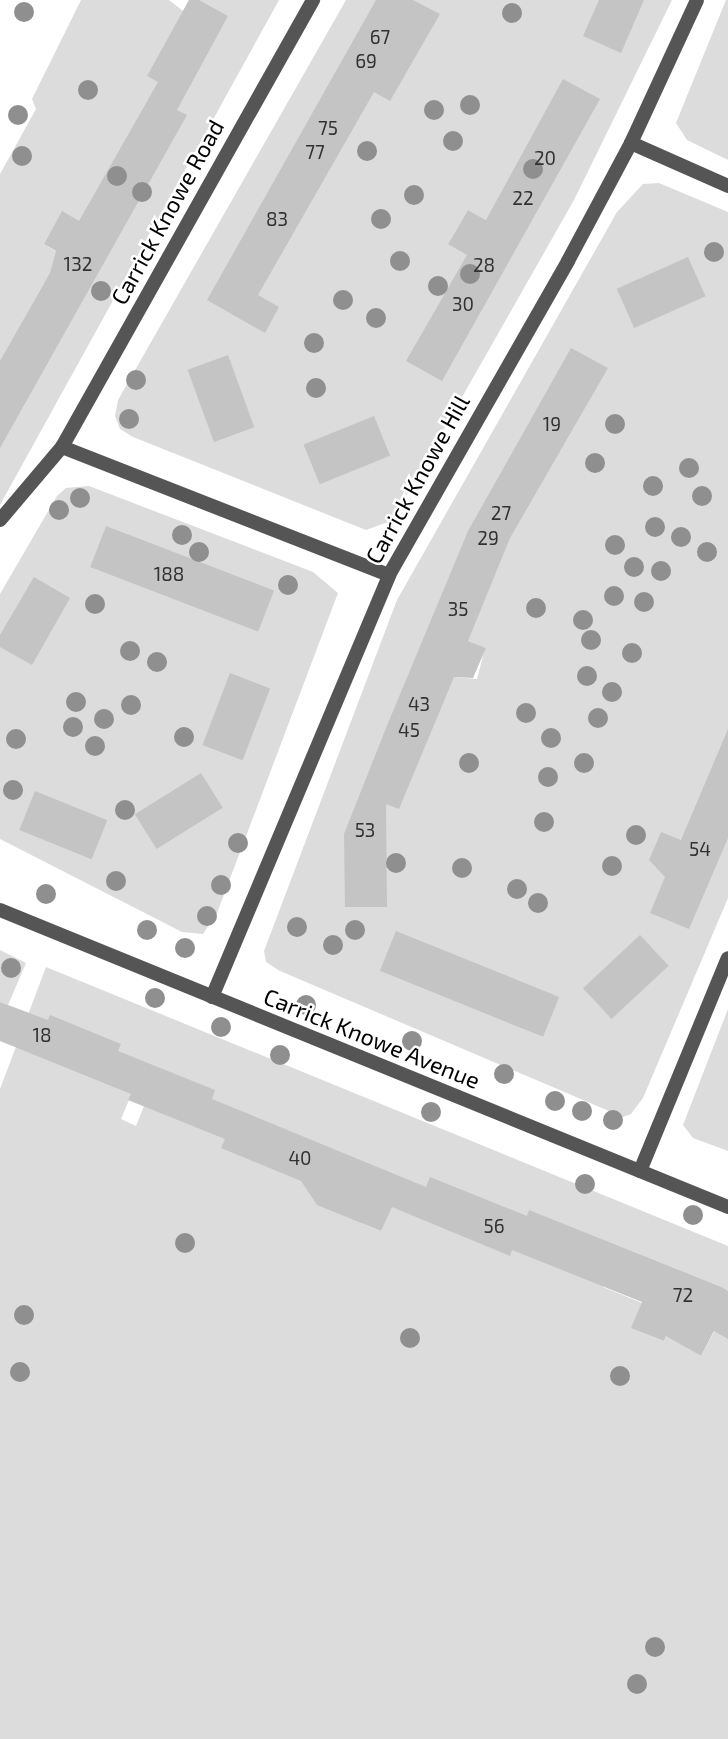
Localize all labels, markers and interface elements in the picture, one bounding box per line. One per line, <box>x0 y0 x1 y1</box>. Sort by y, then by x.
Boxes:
house number: 67 <box>370 26 390 48</box>
house number: 69 <box>355 50 377 72</box>
street label: Carrick Knowe Road <box>105 115 229 309</box>
house number: 75 <box>318 117 338 139</box>
house number: 77 <box>305 141 325 163</box>
house number: 20 <box>534 147 556 169</box>
house number: 22 <box>512 187 534 209</box>
house number: 83 <box>266 208 288 230</box>
house number: 132 <box>64 253 92 275</box>
house number: 28 <box>473 254 495 276</box>
house number: 30 <box>452 293 474 315</box>
street label: Carrick Knowe Hill <box>359 390 475 568</box>
house number: 19 <box>543 413 561 435</box>
house number: 27 <box>491 502 511 524</box>
house number: 29 <box>477 527 499 549</box>
house number: 188 <box>154 563 184 585</box>
house number: 35 <box>448 598 468 620</box>
house number: 43 <box>408 693 430 715</box>
house number: 45 <box>398 719 420 741</box>
house number: 53 <box>355 819 375 841</box>
house number: 54 <box>689 838 711 860</box>
street label: Carrick Knowe Avenue <box>260 982 484 1094</box>
house number: 18 <box>32 1024 52 1046</box>
house number: 40 <box>288 1147 312 1169</box>
house number: 56 <box>483 1215 505 1237</box>
house number: 72 <box>673 1284 693 1306</box>

